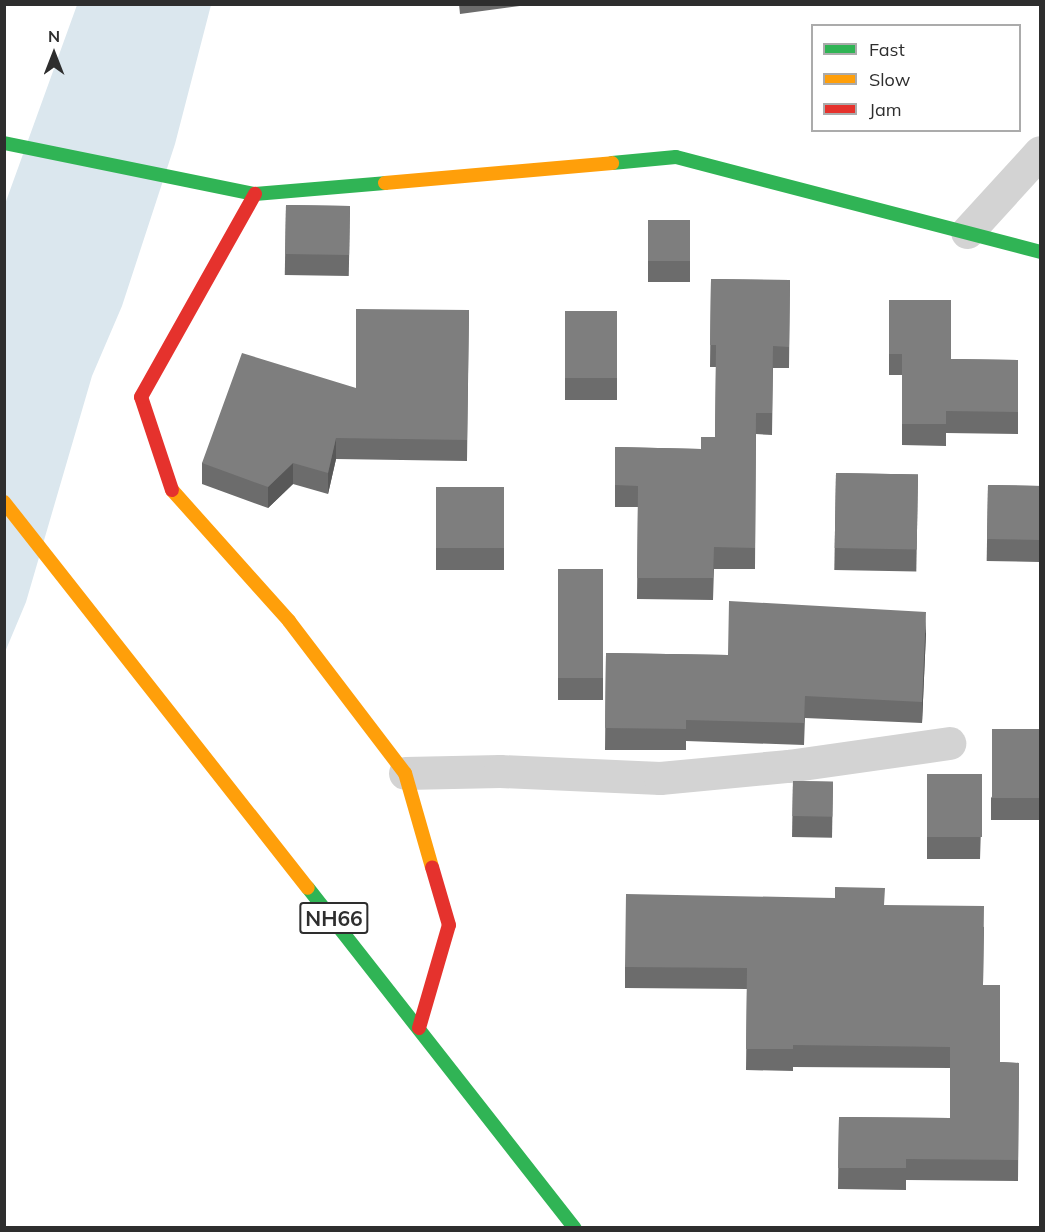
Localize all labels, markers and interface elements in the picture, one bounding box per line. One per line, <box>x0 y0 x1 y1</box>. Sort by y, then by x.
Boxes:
north arrow <box>24 24 84 84</box>
legend <box>811 24 1021 132</box>
text: N <box>48 26 60 46</box>
text: Fast <box>869 38 905 61</box>
text: Slow <box>869 68 910 91</box>
text: Jam <box>869 98 902 121</box>
road number: NH66 <box>298 900 370 936</box>

